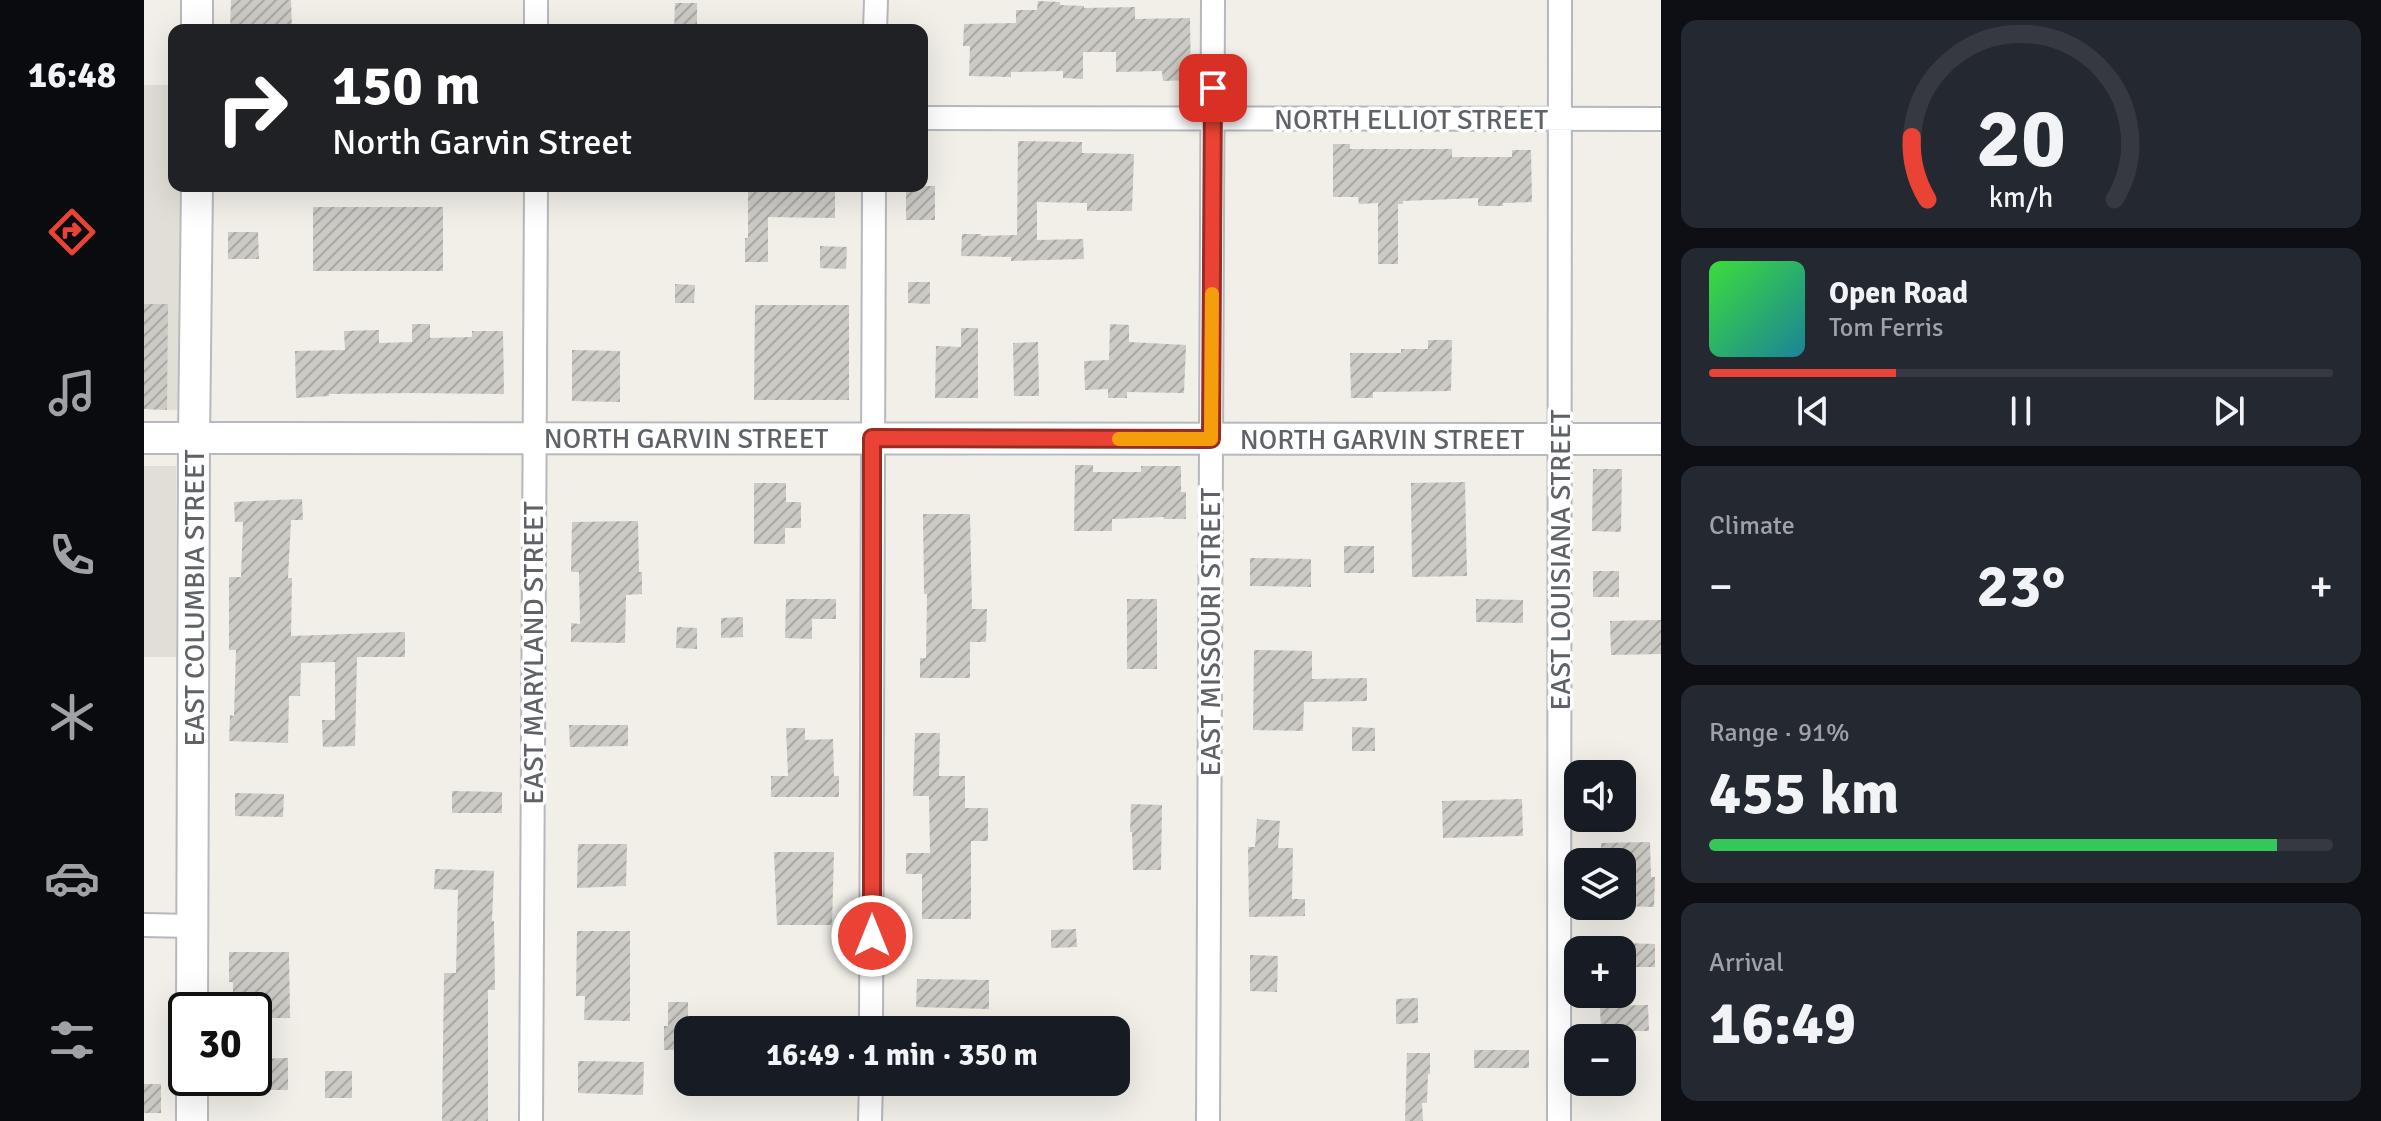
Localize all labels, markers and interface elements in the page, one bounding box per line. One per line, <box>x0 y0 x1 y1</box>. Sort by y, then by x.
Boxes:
text: 150 m <box>332 51 480 120</box>
text: 16:48 <box>28 53 116 98</box>
pin <box>1179 54 1247 122</box>
icon: right <box>200 56 304 160</box>
icon: arrive <box>1191 66 1235 110</box>
text: 20 <box>1976 88 2066 190</box>
street label: NORTH ELLIOT STREET <box>1274 103 1548 137</box>
text: North Garvin Street <box>332 120 632 165</box>
text: km/h <box>1989 180 2053 215</box>
icon: directions <box>44 204 100 260</box>
text: Open Road <box>1829 275 1968 312</box>
text: Tom Ferris <box>1829 312 1943 344</box>
icon: music <box>44 365 100 421</box>
icon: previous <box>1791 389 1835 433</box>
icon: pause <box>1999 389 2043 433</box>
icon: next <box>2207 389 2251 433</box>
street label: EAST LOUISIANA STREET <box>1544 409 1578 711</box>
street label: NORTH GARVIN STREET <box>544 422 828 456</box>
street label: NORTH GARVIN STREET <box>1240 423 1524 457</box>
street label: EAST COLUMBIA STREET <box>178 449 212 747</box>
street label: EAST MISSOURI STREET <box>1194 487 1228 776</box>
street label: EAST MARYLAND STREET <box>517 501 551 805</box>
text: Climate <box>1709 510 1795 542</box>
icon: phone <box>44 527 100 583</box>
text: 23° <box>1977 550 2065 624</box>
text: − <box>1709 560 1733 614</box>
text: + <box>2309 560 2333 614</box>
icon: climate <box>44 689 100 745</box>
text: Range · 91% <box>1709 717 1850 749</box>
text: 455 km <box>1709 757 1899 831</box>
map controls <box>1564 760 1636 1096</box>
button: sound <box>1564 760 1636 832</box>
button: layers <box>1564 848 1636 920</box>
icon: car <box>44 850 100 906</box>
position arrow <box>830 894 914 978</box>
button: + <box>1564 936 1636 1008</box>
text: Arrival <box>1709 947 1784 979</box>
text: 16:49 <box>1709 987 1856 1061</box>
speed limit sign: 30 <box>168 992 272 1096</box>
icon: filters <box>44 1012 100 1068</box>
button: − <box>1564 1024 1636 1096</box>
text: 16:49 · 1 min · 350 m <box>766 1037 1038 1074</box>

